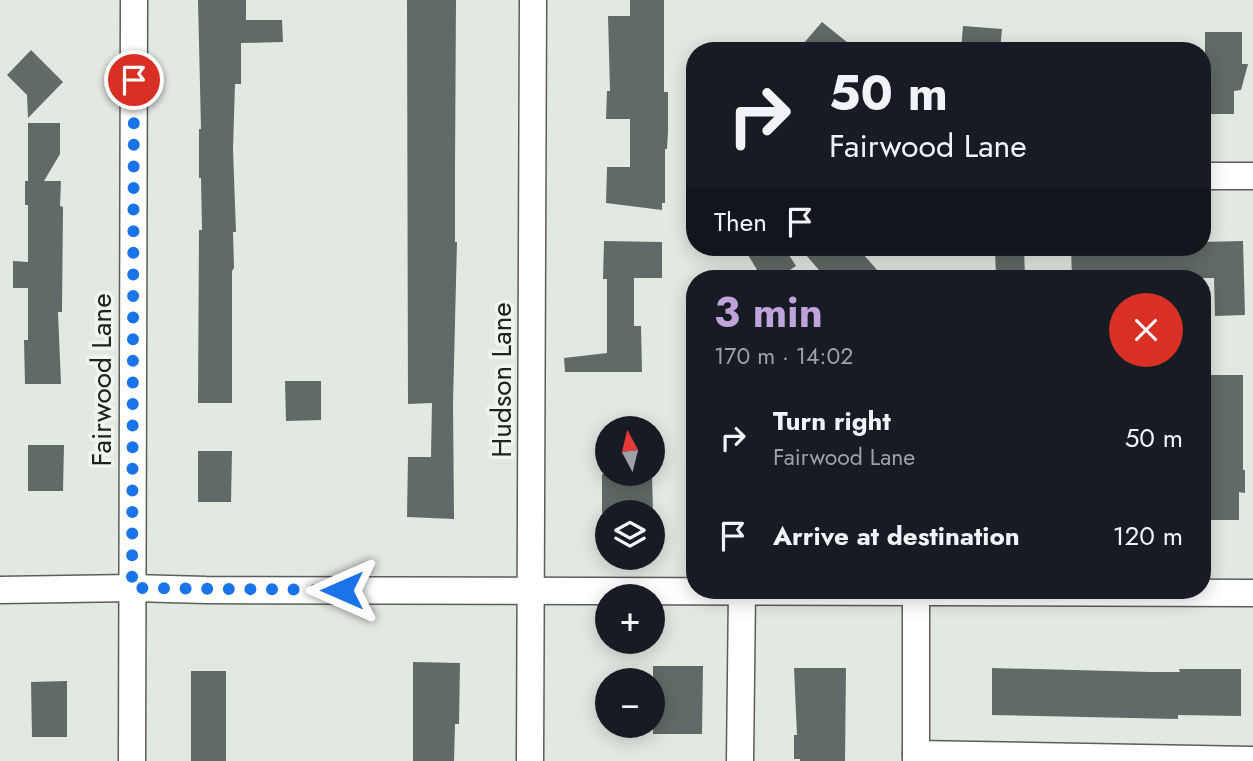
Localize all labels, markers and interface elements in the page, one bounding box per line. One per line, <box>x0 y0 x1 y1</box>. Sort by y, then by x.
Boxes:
pin <box>104 50 164 110</box>
text: 50 m <box>829 58 948 128</box>
icon: arrive <box>115 61 153 99</box>
icon: right <box>714 70 805 161</box>
text: Fairwood Lane <box>829 123 1027 169</box>
text: Then <box>714 203 767 241</box>
icon: arrive <box>781 203 819 241</box>
text: 3 min <box>714 282 823 343</box>
street label: Fairwood Lane <box>81 293 122 467</box>
button: close <box>1109 293 1183 367</box>
street label: Hudson Lane <box>481 302 522 458</box>
text: 170 m · 14:02 <box>714 339 853 373</box>
text: Turn right <box>773 402 891 440</box>
north arrow <box>595 416 665 486</box>
map controls <box>595 416 665 738</box>
icon: right <box>714 419 752 457</box>
text: 50 m <box>1125 419 1183 457</box>
text: Fairwood Lane <box>773 440 915 474</box>
button: layers <box>595 500 665 570</box>
icon: arrive <box>714 517 752 555</box>
text: Arrive at destination <box>773 517 1020 555</box>
text: 120 m <box>1113 517 1183 555</box>
position arrow <box>305 553 379 627</box>
button: + <box>595 584 665 654</box>
button: − <box>595 668 665 738</box>

